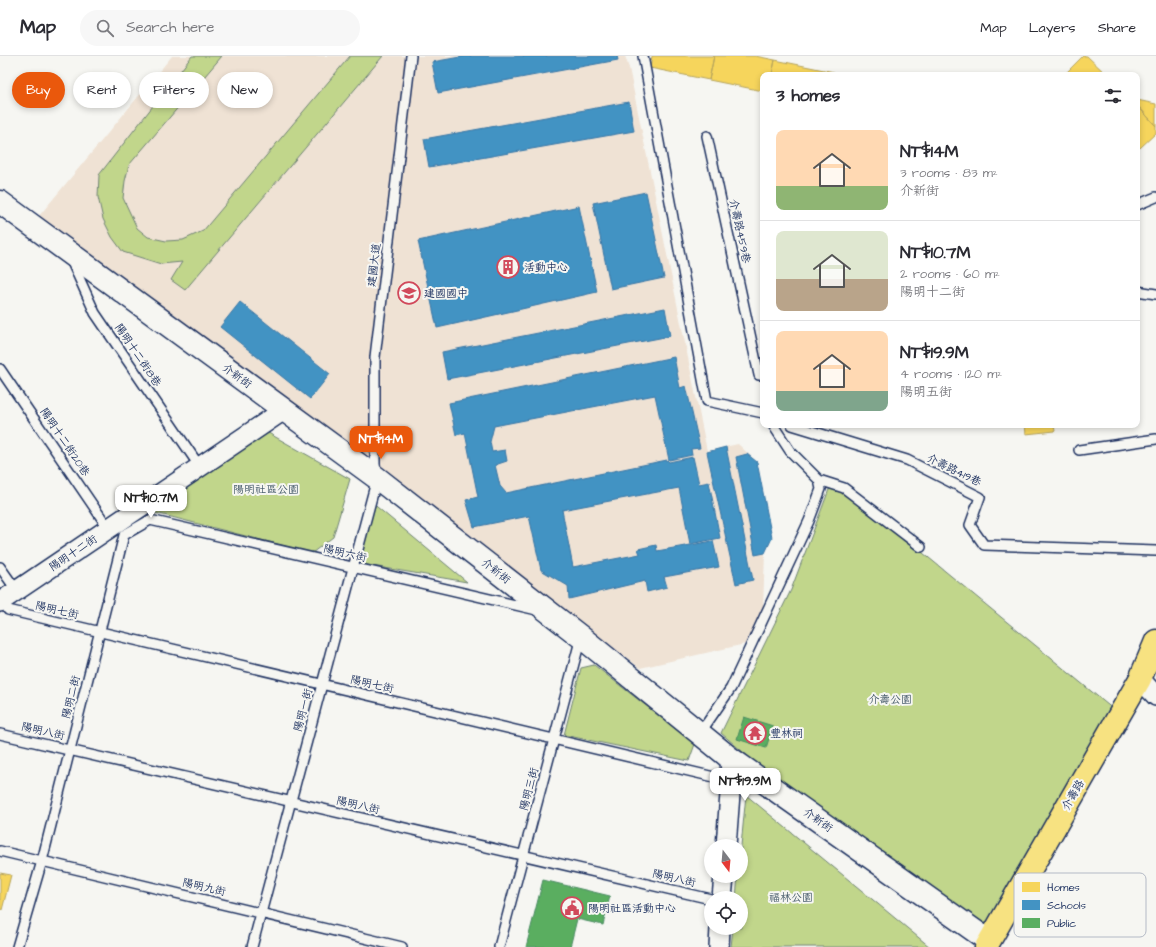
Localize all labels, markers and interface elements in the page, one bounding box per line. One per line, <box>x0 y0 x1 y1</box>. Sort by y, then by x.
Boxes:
search box <box>80 10 360 46</box>
text: Map <box>20 14 56 41</box>
icon: search <box>94 17 116 39</box>
text: Search here <box>126 17 215 38</box>
text: Map <box>980 18 1007 38</box>
text: Layers <box>1029 18 1076 38</box>
text: Share <box>1098 18 1136 38</box>
chip: Buy <box>12 72 65 108</box>
chip: Rent <box>73 72 131 108</box>
chip: Filters <box>139 72 209 108</box>
chip: New <box>217 72 273 108</box>
text: 3 homes <box>776 84 840 108</box>
icon: filters <box>1102 85 1124 107</box>
text: NT$14M <box>900 140 959 164</box>
icon: home <box>808 146 856 194</box>
text: 3 rooms · 83 m² <box>900 164 998 182</box>
text: 介新街 <box>900 182 939 200</box>
street label: 介壽路459巷 <box>726 197 754 265</box>
text: NT$10.7M <box>900 241 971 265</box>
street label: 建國大道 <box>364 242 384 288</box>
icon: home <box>808 247 856 295</box>
building icon: 活動中心 <box>495 254 521 280</box>
place label: 活動中心 <box>524 260 568 275</box>
text: 2 rooms · 60 m² <box>900 265 1000 283</box>
school or university icon: 建國國中 <box>396 280 422 306</box>
text: 陽明十二街 <box>900 283 965 301</box>
place label: 建國國中 <box>424 286 468 301</box>
street label: 陽明十二街8巷 <box>111 320 165 390</box>
text: NT$19.9M <box>900 341 969 365</box>
icon: home <box>808 347 856 395</box>
street label: 介新街 <box>219 360 256 392</box>
text: 4 rooms · 120 m² <box>900 365 1002 383</box>
text: 陽明五街 <box>900 383 952 401</box>
street label: 陽明十二街20巷 <box>37 405 93 479</box>
pin: NT$14M <box>348 426 414 460</box>
text: NT$14M <box>359 430 403 448</box>
street label: 介壽路419巷 <box>924 450 984 490</box>
park label: 陽明社區公園 <box>233 482 299 497</box>
pin: NT$10.7M <box>110 485 192 519</box>
text: NT$10.7M <box>124 489 178 507</box>
street label: 陽明十二街 <box>46 531 101 575</box>
street label: 陽明六街 <box>322 541 369 565</box>
street label: 介新街 <box>478 555 514 588</box>
street label: 陽明七街 <box>34 598 81 622</box>
street label: 陽明七街 <box>349 672 396 696</box>
street label: 陽明二街 <box>58 673 84 720</box>
street label: 陽明一街 <box>290 686 316 733</box>
park label: 介壽公園 <box>868 692 912 707</box>
street label: 陽明八街 <box>20 719 67 743</box>
temple icon: 豐林祠 <box>742 720 768 746</box>
place label: 豐林祠 <box>770 726 803 741</box>
street label: 陽明三街 <box>516 765 542 812</box>
pin: NT$19.9M <box>704 768 786 802</box>
text: NT$19.9M <box>719 772 771 790</box>
street label: 介壽路 <box>1058 777 1088 813</box>
street label: 陽明八街 <box>335 793 382 817</box>
street label: 介新街 <box>800 804 837 836</box>
north arrow <box>704 839 748 883</box>
map controls <box>704 839 748 935</box>
street label: 陽明八街 <box>651 866 698 890</box>
legend <box>1014 873 1146 937</box>
street label: 陽明九街 <box>181 875 228 899</box>
text: Homes <box>1047 880 1080 895</box>
park label: 福林公園 <box>769 890 813 905</box>
button: locate <box>704 891 748 935</box>
public building icon: 陽明社區活動中心 <box>559 895 585 921</box>
text: Schools <box>1047 898 1087 913</box>
place label: 陽明社區活動中心 <box>588 901 676 916</box>
text: Public <box>1047 916 1076 931</box>

